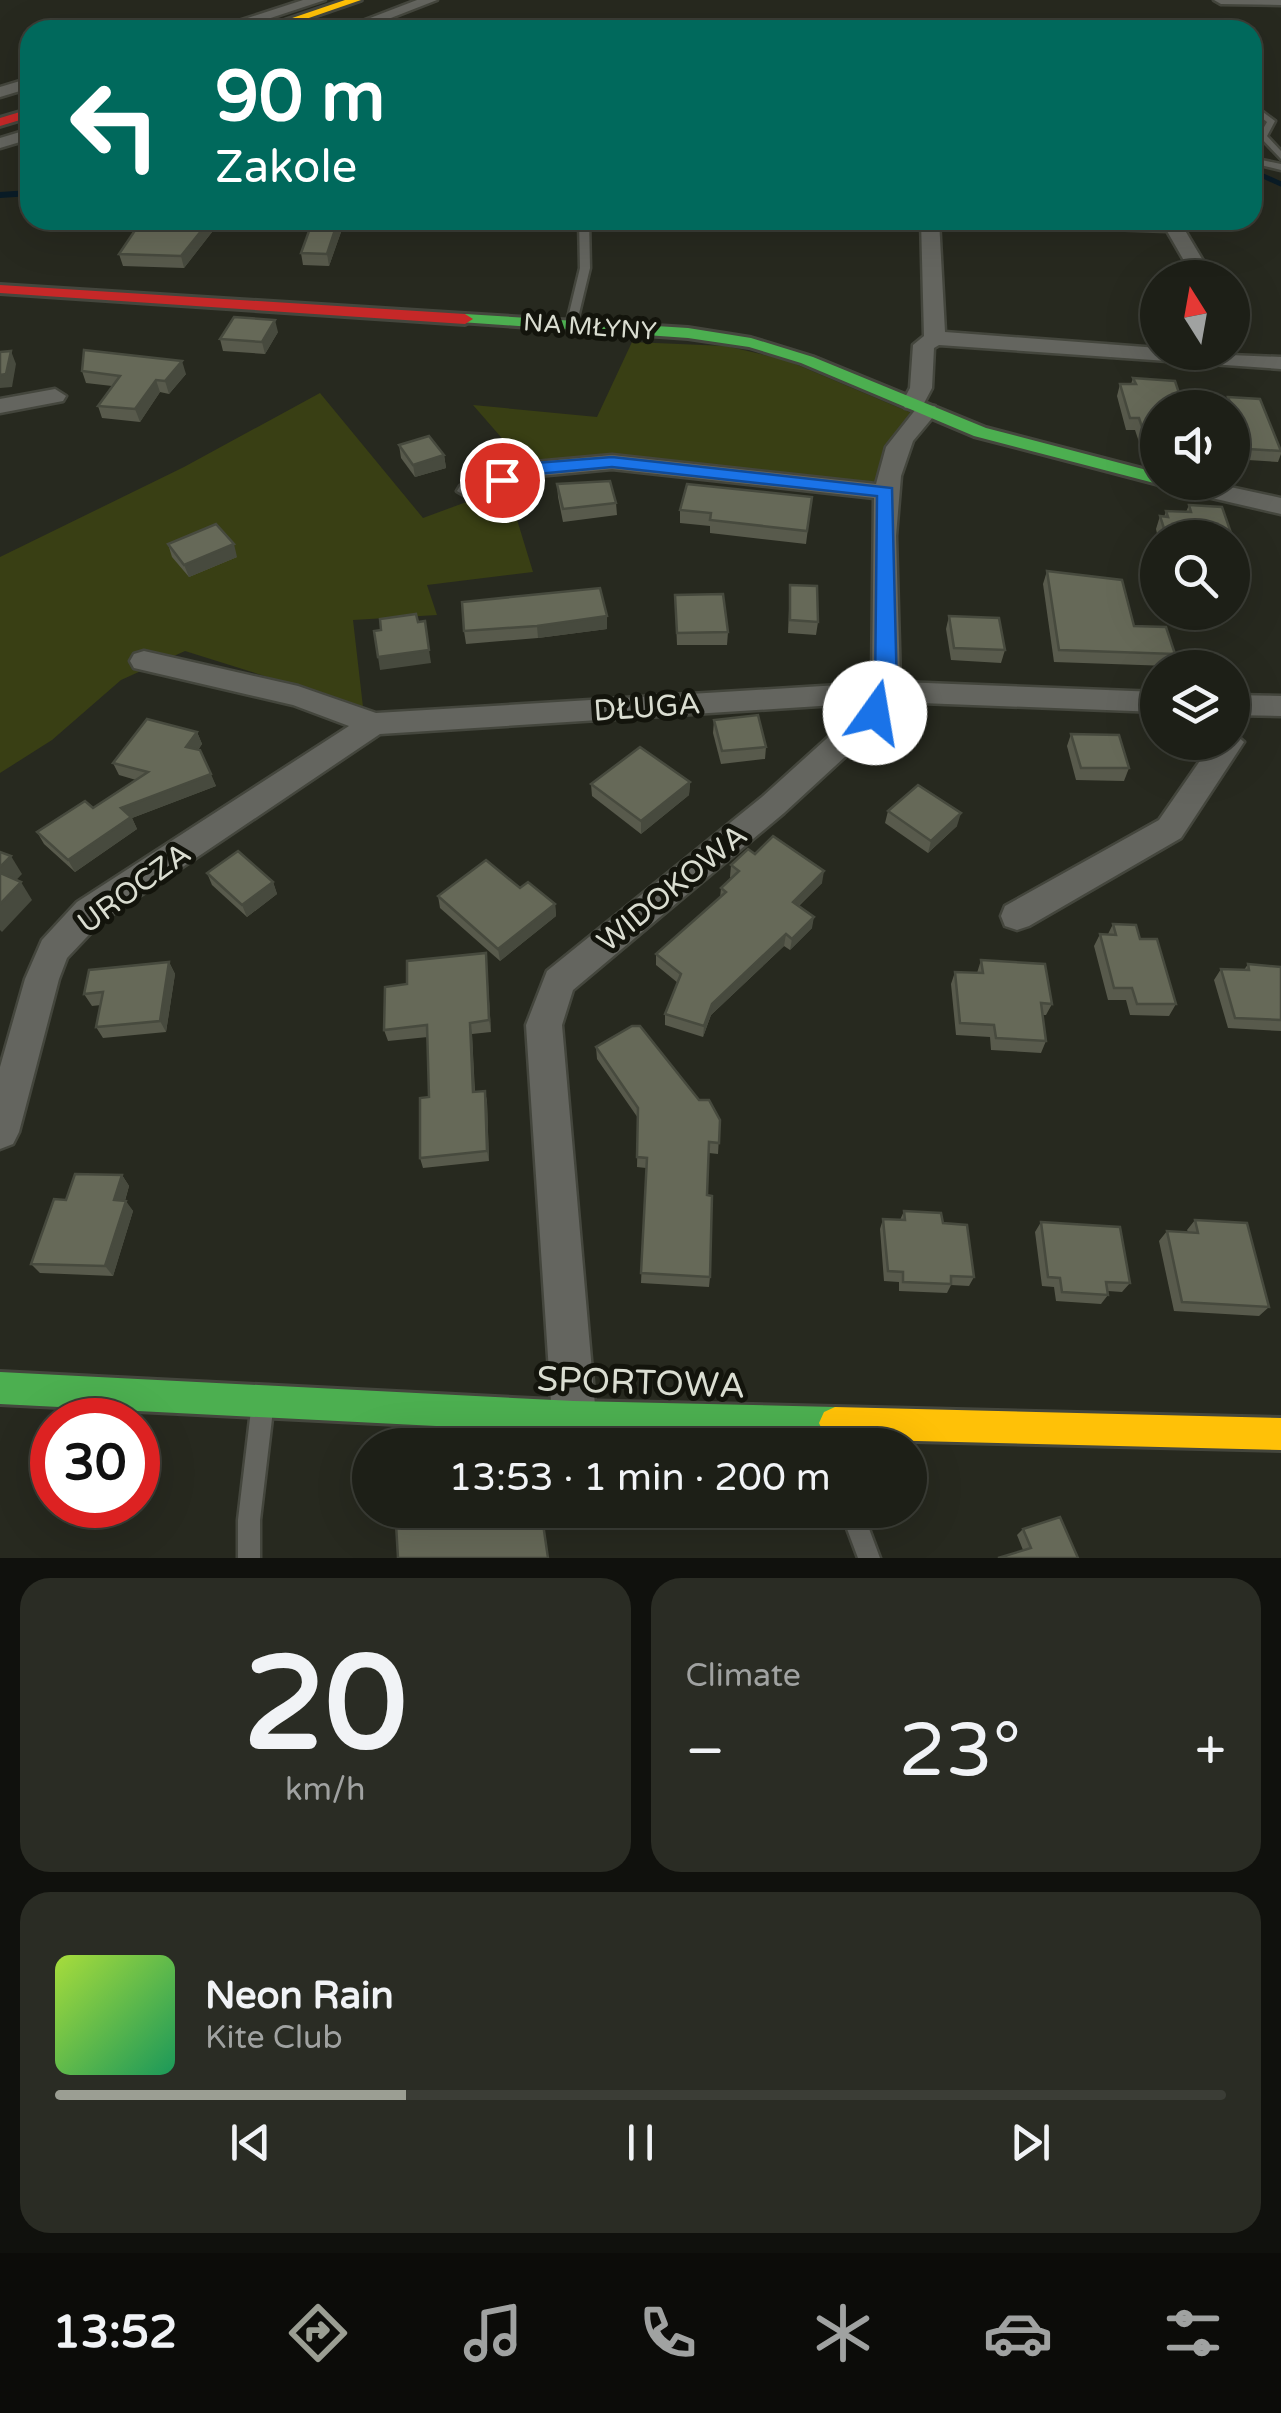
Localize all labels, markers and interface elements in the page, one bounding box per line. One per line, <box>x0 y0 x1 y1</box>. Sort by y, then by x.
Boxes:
text: 90 m <box>215 56 385 140</box>
icon: left <box>50 60 180 190</box>
text: Zakole <box>215 141 357 195</box>
north arrow <box>1140 260 1250 370</box>
map controls <box>1140 260 1250 760</box>
street label: NA MŁYNY <box>522 307 658 347</box>
button: sound <box>1140 390 1250 500</box>
pin <box>460 438 545 523</box>
icon: arrive <box>475 453 530 508</box>
button: search <box>1140 520 1250 630</box>
button: layers <box>1140 650 1250 760</box>
position arrow <box>823 661 927 765</box>
street label: DŁUGA <box>592 685 702 730</box>
street label: WIDOKOWA <box>590 817 755 960</box>
street label: UROCZA <box>70 835 198 942</box>
street label: SPORTOWA <box>536 1358 746 1408</box>
speed limit sign: 30 <box>30 1398 160 1528</box>
text: 13:53 · 1 min · 200 m <box>448 1455 831 1501</box>
text: 20 <box>244 1628 407 1784</box>
text: Climate <box>686 1657 801 1695</box>
text: 23° <box>899 1706 1021 1796</box>
text: − <box>686 1719 725 1785</box>
text: + <box>1195 1719 1226 1785</box>
text: km/h <box>285 1771 365 1809</box>
text: Neon Rain <box>205 1973 394 2019</box>
text: Kite Club <box>205 2019 343 2057</box>
icon: previous <box>223 2115 278 2170</box>
icon: pause <box>613 2115 668 2170</box>
icon: next <box>1003 2115 1058 2170</box>
icon: directions <box>283 2298 353 2368</box>
icon: music <box>458 2298 528 2368</box>
icon: phone <box>633 2298 703 2368</box>
icon: climate <box>808 2298 878 2368</box>
icon: car <box>983 2298 1053 2368</box>
icon: filters <box>1158 2298 1228 2368</box>
text: 13:52 <box>53 2306 177 2360</box>

